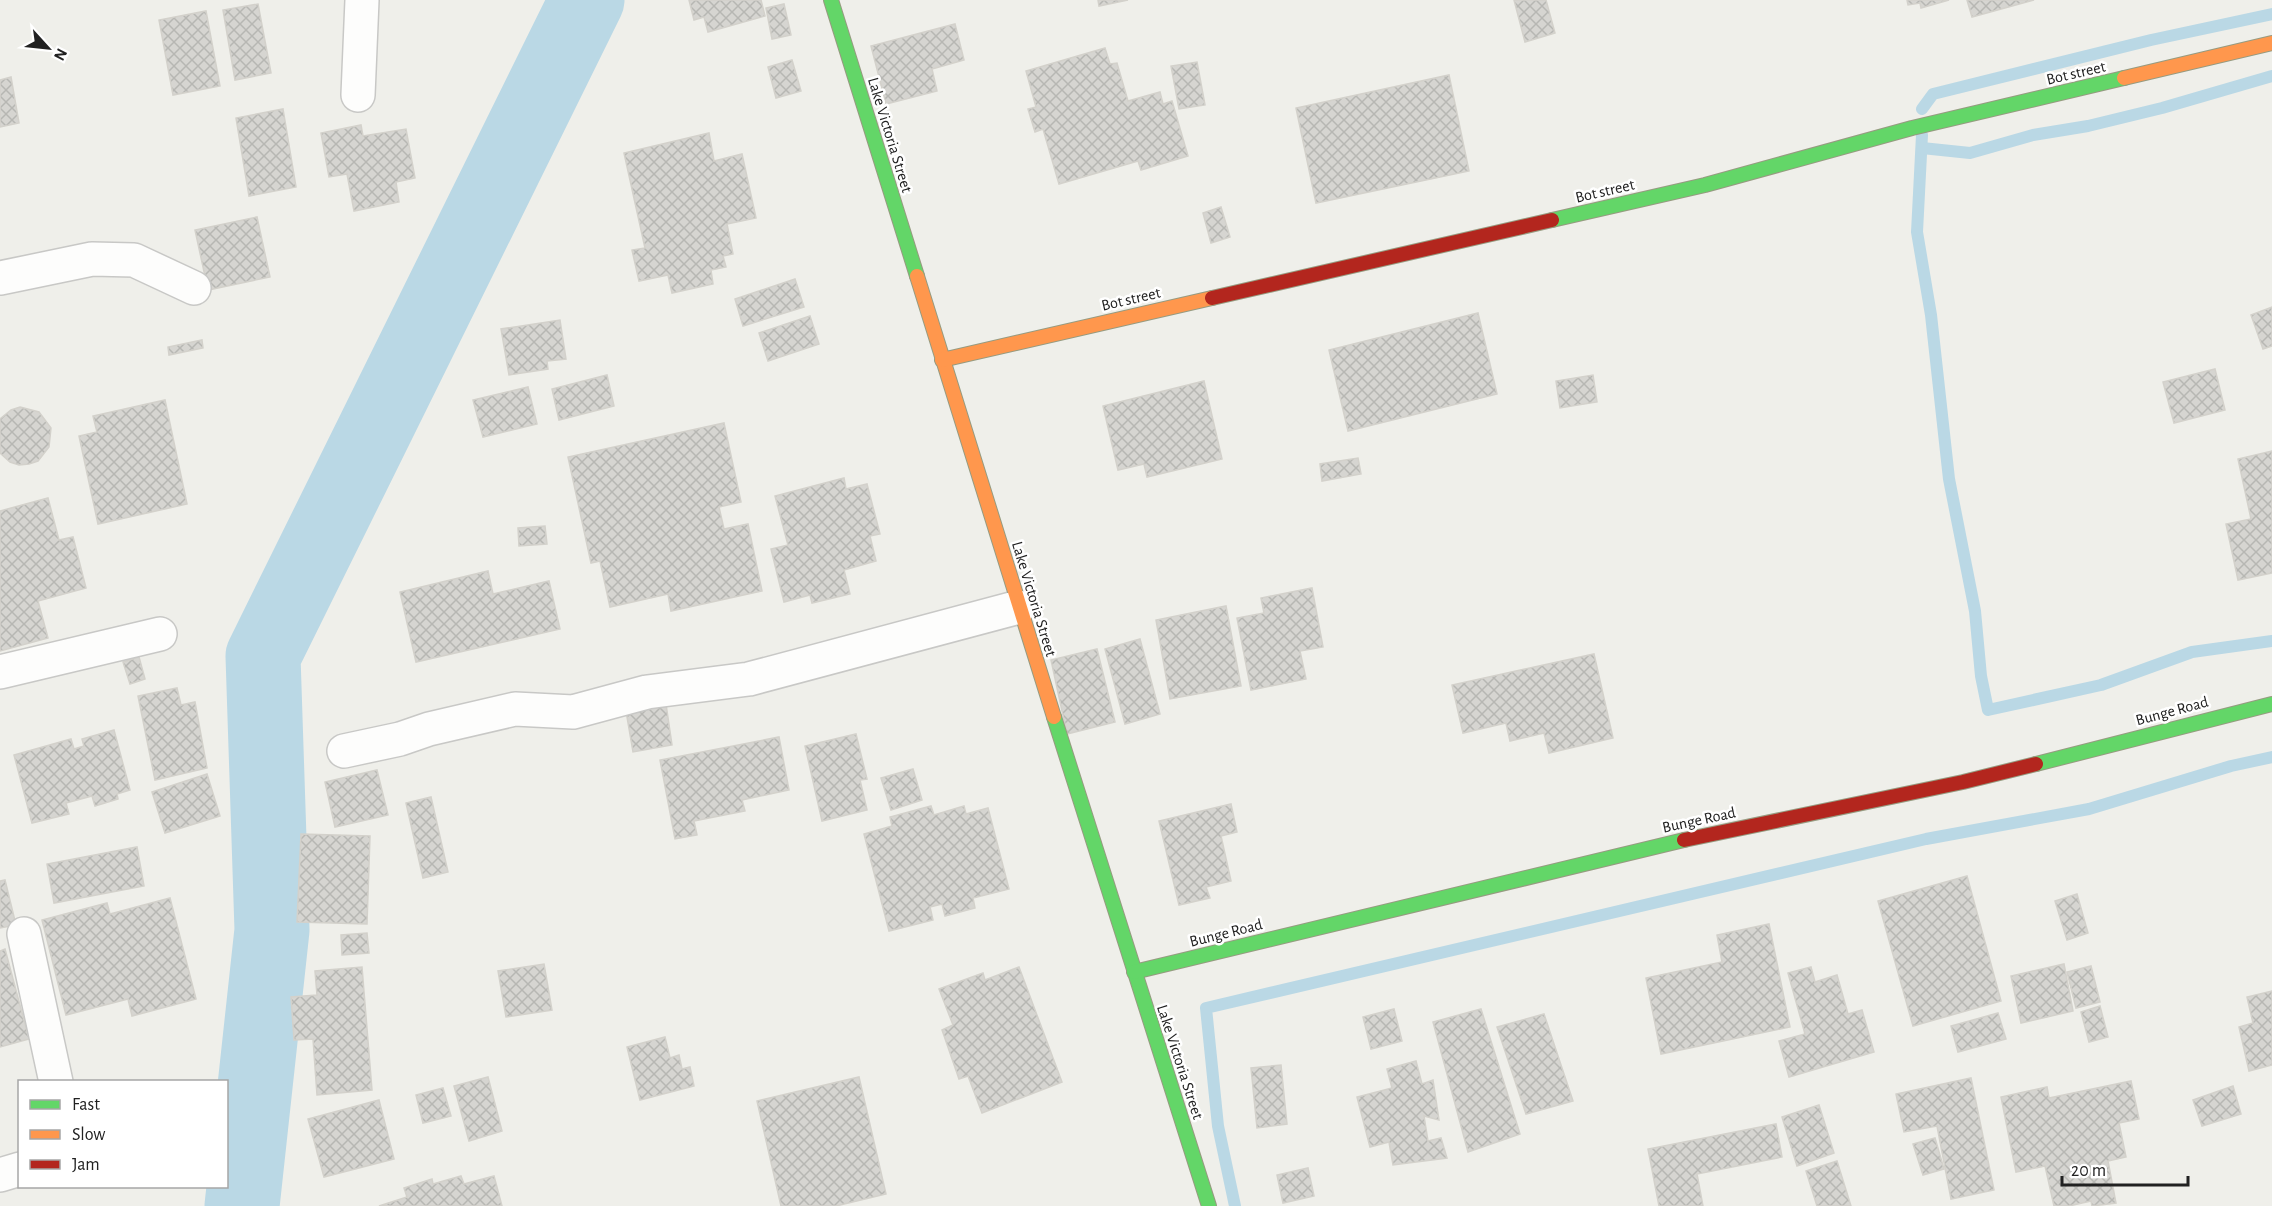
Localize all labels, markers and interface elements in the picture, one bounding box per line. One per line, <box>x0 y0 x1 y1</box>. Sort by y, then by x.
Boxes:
north arrow <box>18 18 78 78</box>
text: N <box>51 46 70 63</box>
street label: Bot street <box>2045 58 2107 88</box>
street label: Lake Victoria Street <box>865 76 915 194</box>
street label: Bot street <box>1574 176 1636 206</box>
street label: Bot street <box>1100 284 1162 314</box>
street label: Lake Victoria Street <box>1009 540 1059 658</box>
street label: Bunge Road <box>2134 694 2210 728</box>
street label: Bunge Road <box>1661 804 1737 836</box>
street label: Bunge Road <box>1188 916 1264 950</box>
street label: Lake Victoria Street <box>1154 1003 1206 1121</box>
legend <box>18 1080 228 1188</box>
text: Fast <box>72 1096 100 1114</box>
text: Slow <box>72 1126 105 1144</box>
scale bar <box>2062 1149 2188 1187</box>
text: Jam <box>72 1156 100 1174</box>
text: 20 m <box>2071 1162 2106 1180</box>

